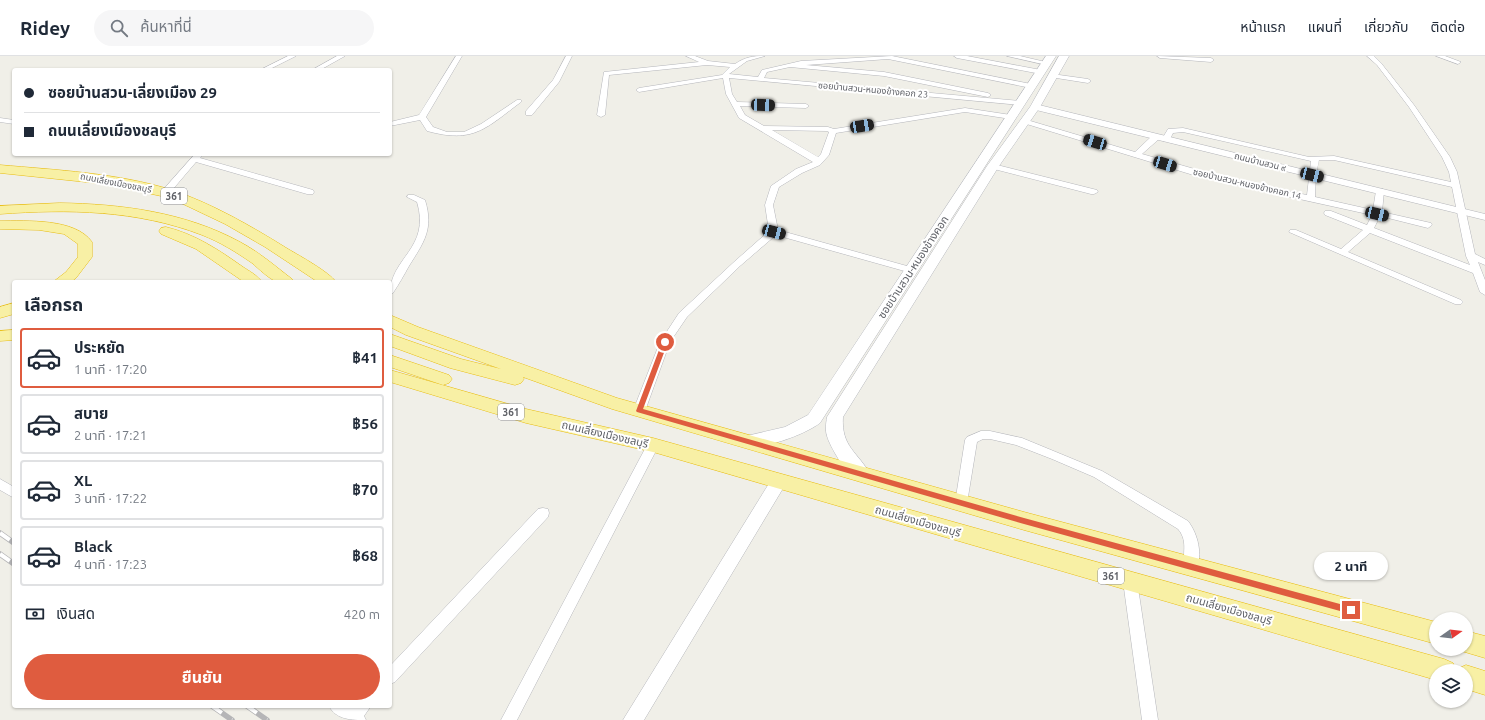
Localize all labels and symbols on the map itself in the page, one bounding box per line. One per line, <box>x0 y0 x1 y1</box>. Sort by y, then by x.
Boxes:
street label: ซอยบ้านสวน-หนองข้างคอก 23 <box>818 80 928 100</box>
car <box>751 99 775 111</box>
car <box>849 118 875 134</box>
car <box>1082 133 1108 151</box>
street label: ถนนบ้านสวน ๙ <box>1233 151 1287 173</box>
car <box>1152 155 1178 173</box>
car <box>1299 166 1325 184</box>
street label: ซอยบ้านสวน-หนองข้างคอก 14 <box>1192 167 1302 201</box>
street label: ถนนเลี่ยงเมืองชลบุรี <box>79 169 153 195</box>
road number: 361 <box>161 188 187 204</box>
car <box>1364 205 1390 223</box>
street label: ซอยบ้านสวน-หนองข้างคอก <box>875 213 951 321</box>
car <box>761 223 787 241</box>
route start <box>656 333 674 351</box>
road number: 361 <box>498 404 524 420</box>
street label: ถนนเลี่ยงเมืองชลบุรี <box>560 416 650 451</box>
street label: ถนนเลี่ยงเมืองชลบุรี <box>874 501 963 540</box>
callout: 2 นาที <box>1314 552 1388 580</box>
road number: 361 <box>1098 568 1124 584</box>
street label: ถนนเลี่ยงเมืองชลบุรี <box>1185 589 1274 628</box>
route end <box>1342 601 1360 619</box>
north arrow <box>1429 612 1473 656</box>

